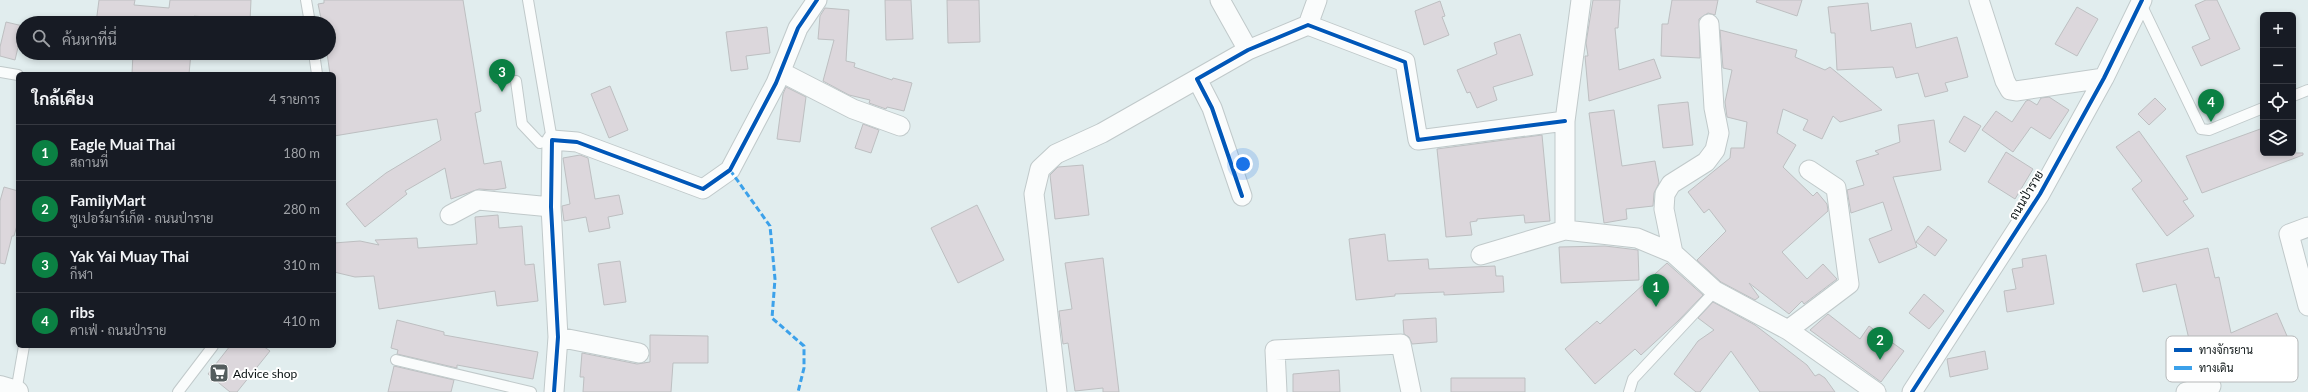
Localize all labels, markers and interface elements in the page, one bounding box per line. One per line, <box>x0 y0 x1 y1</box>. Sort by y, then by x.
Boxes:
map controls <box>2260 12 2296 156</box>
button: + <box>2260 12 2296 48</box>
search box <box>16 16 336 60</box>
icon: search <box>30 27 52 49</box>
text: ค้นหาที่นี่ <box>62 30 117 48</box>
button: − <box>2260 48 2296 84</box>
pin: 3 <box>489 59 515 92</box>
button: locate <box>2260 84 2296 120</box>
text: ใกล้เคียง <box>32 88 94 109</box>
pin: 4 <box>2198 89 2224 122</box>
text: 4 รายการ <box>269 91 320 107</box>
button: layers <box>2260 120 2296 156</box>
text: Eagle Muai Thai <box>70 135 175 153</box>
text: 1 <box>41 145 49 161</box>
text: 180 m <box>283 145 320 161</box>
text: สถานที่ <box>70 154 108 170</box>
your location <box>1233 154 1253 174</box>
street label: ถนนป่าราย <box>2006 168 2046 222</box>
text: FamilyMart <box>70 191 146 209</box>
text: 2 <box>41 201 49 217</box>
text: 280 m <box>283 201 320 217</box>
text: ซูเปอร์มาร์เก็ต · ถนนป่าราย <box>70 210 213 226</box>
text: Yak Yai Muay Thai <box>70 247 189 265</box>
text: 3 <box>41 257 49 273</box>
text: 310 m <box>283 257 320 273</box>
text: กีฬา <box>70 266 93 282</box>
pin: 1 <box>1643 274 1669 307</box>
text: ribs <box>70 303 95 321</box>
text: 4 <box>41 313 49 329</box>
text: 410 m <box>283 313 320 329</box>
text: คาเฟ่ · ถนนป่าราย <box>70 322 167 338</box>
pin: 2 <box>1867 327 1893 360</box>
legend <box>2166 336 2298 382</box>
text: ทางจักรยาน <box>2199 343 2253 356</box>
text: ทางเดิน <box>2199 361 2234 374</box>
supermarket icon: Advice shop <box>208 362 230 384</box>
place label: Advice shop <box>233 366 298 381</box>

